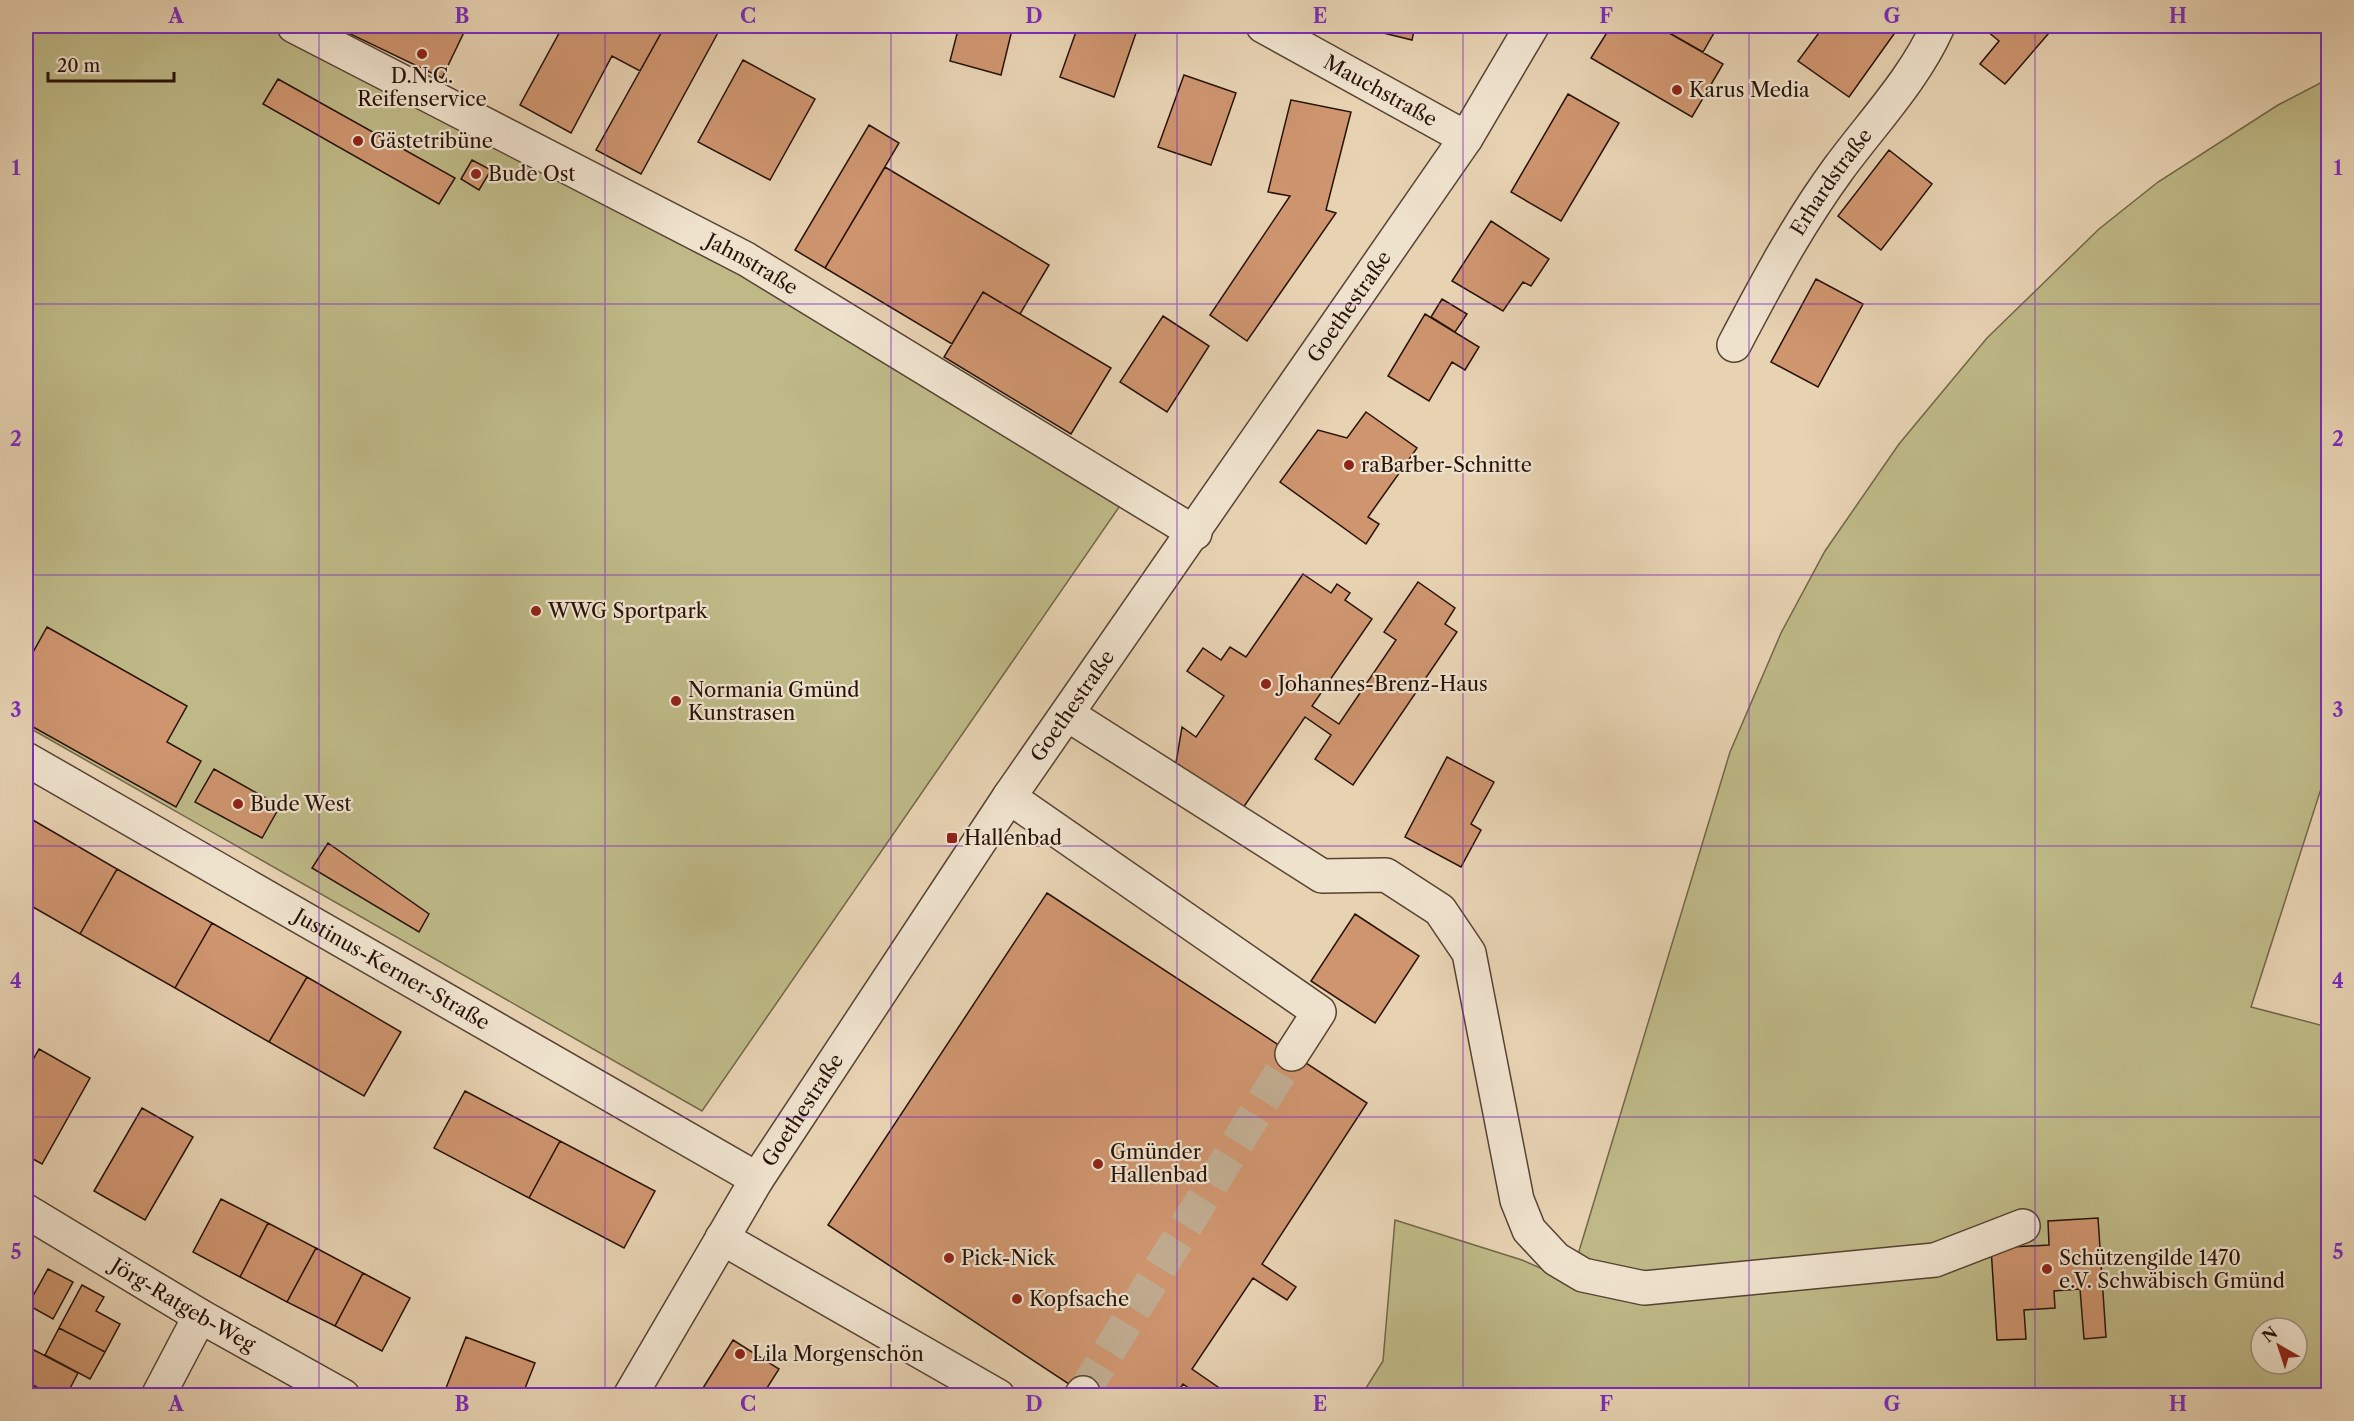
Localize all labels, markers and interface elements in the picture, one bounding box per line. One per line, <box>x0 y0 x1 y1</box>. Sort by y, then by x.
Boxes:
text: A <box>167 4 184 28</box>
text: B <box>455 4 470 28</box>
text: C <box>740 4 756 28</box>
text: D <box>1025 4 1043 28</box>
text: E <box>1313 4 1327 28</box>
text: F <box>1599 4 1613 28</box>
text: G <box>1884 4 1901 28</box>
text: H <box>2169 4 2187 28</box>
scale bar <box>48 45 174 83</box>
marker: D.N.C. Reifenservice <box>415 47 429 61</box>
street label: Mauchstraße <box>1320 50 1441 132</box>
text: 20 m <box>57 55 101 77</box>
place label: D.N.C. Reifenservice <box>357 64 487 111</box>
place label: Karus Media <box>1689 78 1810 102</box>
marker: Karus Media <box>1670 83 1684 97</box>
street label: Erhardstraße <box>1785 124 1877 240</box>
place label: Gästetribüne <box>370 129 493 153</box>
marker: Gästetribüne <box>351 134 365 148</box>
text: 1 <box>12 156 21 180</box>
text: 1 <box>2334 156 2343 180</box>
place label: Bude Ost <box>488 162 575 186</box>
marker: Bude Ost <box>469 167 483 181</box>
street label: Jahnstraße <box>699 227 802 300</box>
street label: Goethestraße <box>1302 246 1396 367</box>
text: 2 <box>10 427 22 451</box>
text: 2 <box>2332 427 2344 451</box>
place label: raBarber-Schnitte <box>1361 453 1532 477</box>
marker: raBarber-Schnitte <box>1342 458 1356 472</box>
place label: WWG Sportpark <box>547 599 709 623</box>
marker: WWG Sportpark <box>529 604 543 618</box>
street label: Goethestraße <box>1025 646 1119 766</box>
place label: Johannes-Brenz-Haus <box>1275 672 1488 696</box>
marker: Johannes-Brenz-Haus <box>1259 677 1273 691</box>
place label: Normania Gmünd Kunstrasen <box>688 678 860 725</box>
marker: Normania Gmünd Kunstrasen <box>669 694 683 708</box>
text: 3 <box>10 698 22 722</box>
text: 3 <box>2332 698 2344 722</box>
place label: Bude West <box>250 792 351 816</box>
marker: Bude West <box>231 797 245 811</box>
place label: Hallenbad <box>964 826 1062 850</box>
marker: Hallenbad <box>945 831 959 845</box>
street label: Justinus-Kerner-Straße <box>287 902 494 1035</box>
text: 4 <box>10 969 22 993</box>
text: 4 <box>2332 969 2344 993</box>
street label: Goethestraße <box>757 1049 848 1171</box>
place label: Gmünder Hallenbad <box>1110 1140 1208 1187</box>
marker: Gmünder Hallenbad <box>1091 1157 1105 1171</box>
text: 5 <box>10 1240 22 1264</box>
text: 5 <box>2332 1240 2344 1264</box>
place label: Pick-Nick <box>961 1246 1057 1270</box>
place label: Schützengilde 1470 e.V. Schwäbisch Gmünd <box>2059 1246 2285 1293</box>
marker: Pick-Nick <box>942 1251 956 1265</box>
street label: Jörg-Ratgeb-Weg <box>104 1252 260 1357</box>
marker: Schützengilde 1470 e.V. Schwäbisch Gmünd <box>2040 1262 2054 1276</box>
place label: Kopfsache <box>1029 1287 1129 1311</box>
marker: Kopfsache <box>1010 1292 1024 1306</box>
north arrow <box>2249 1316 2309 1376</box>
text: N <box>2258 1322 2281 1346</box>
place label: Lila Morgenschön <box>752 1342 924 1366</box>
marker: Lila Morgenschön <box>733 1347 747 1361</box>
text: A <box>167 1392 184 1416</box>
text: B <box>455 1392 470 1416</box>
text: C <box>740 1392 756 1416</box>
text: D <box>1025 1392 1043 1416</box>
text: E <box>1313 1392 1327 1416</box>
text: F <box>1599 1392 1613 1416</box>
text: G <box>1884 1392 1901 1416</box>
text: H <box>2169 1392 2187 1416</box>

